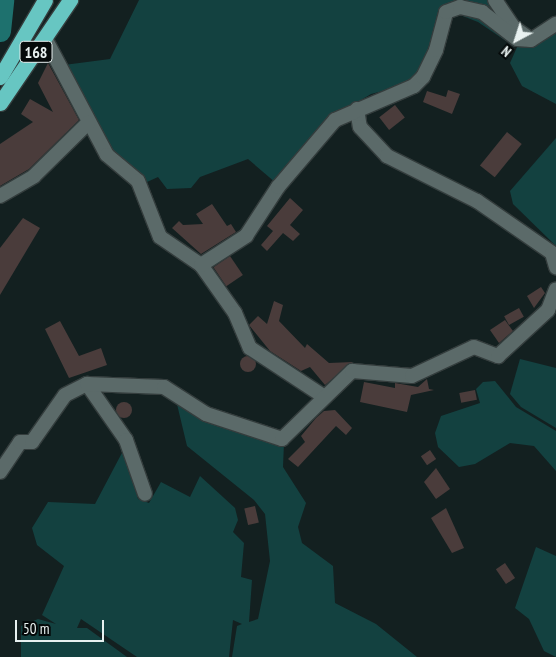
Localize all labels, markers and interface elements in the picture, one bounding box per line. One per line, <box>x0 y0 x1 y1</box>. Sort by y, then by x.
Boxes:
north arrow <box>491 15 541 65</box>
road number: 168 <box>18 38 54 66</box>
text: N <box>498 42 515 61</box>
scale bar <box>18 610 106 642</box>
text: 50 m <box>23 619 49 638</box>

